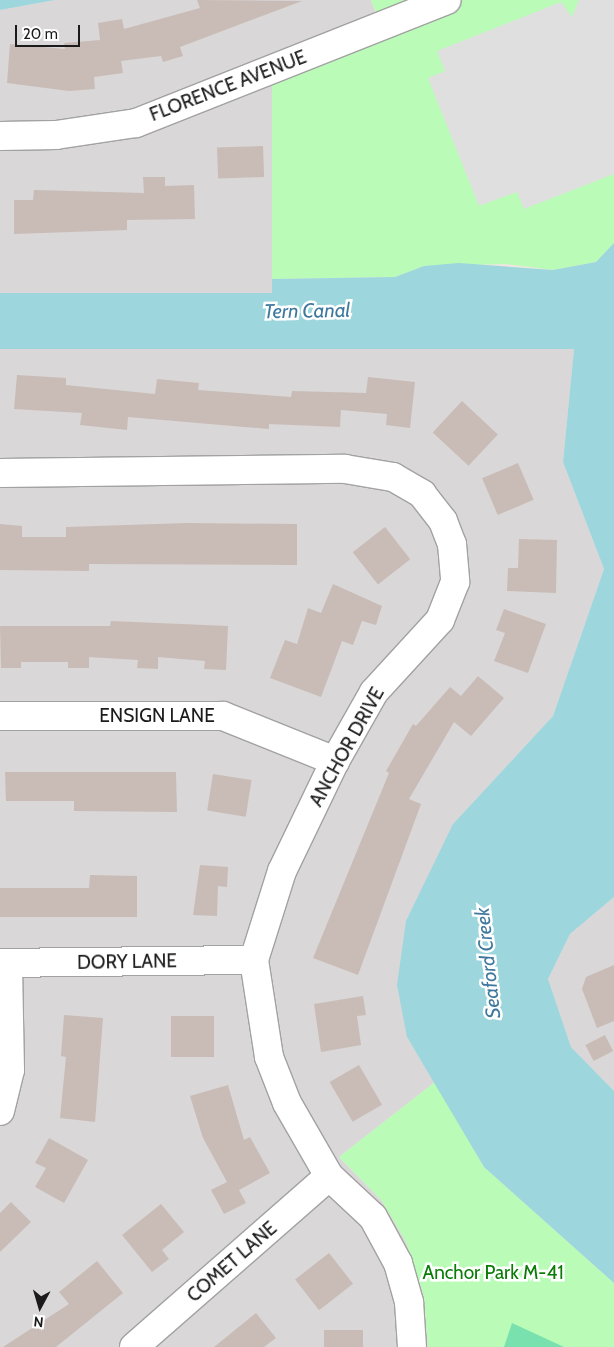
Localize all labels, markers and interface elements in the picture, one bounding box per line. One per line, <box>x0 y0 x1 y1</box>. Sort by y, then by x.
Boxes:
scale bar <box>18 15 82 47</box>
text: 20 m <box>23 25 58 43</box>
street label: FLORENCE AVENUE <box>146 46 310 126</box>
water label: Tern Canal <box>264 298 350 324</box>
street label: ANCHOR DRIVE <box>305 683 389 811</box>
street label: ENSIGN LANE <box>99 705 215 727</box>
water label: Seaford Creek <box>470 906 506 1020</box>
street label: DORY LANE <box>77 950 177 974</box>
street label: COMET LANE <box>182 1217 282 1307</box>
park label: Anchor Park M-41 <box>422 1262 564 1284</box>
north arrow <box>15 1282 65 1332</box>
text: N <box>33 1312 44 1331</box>

